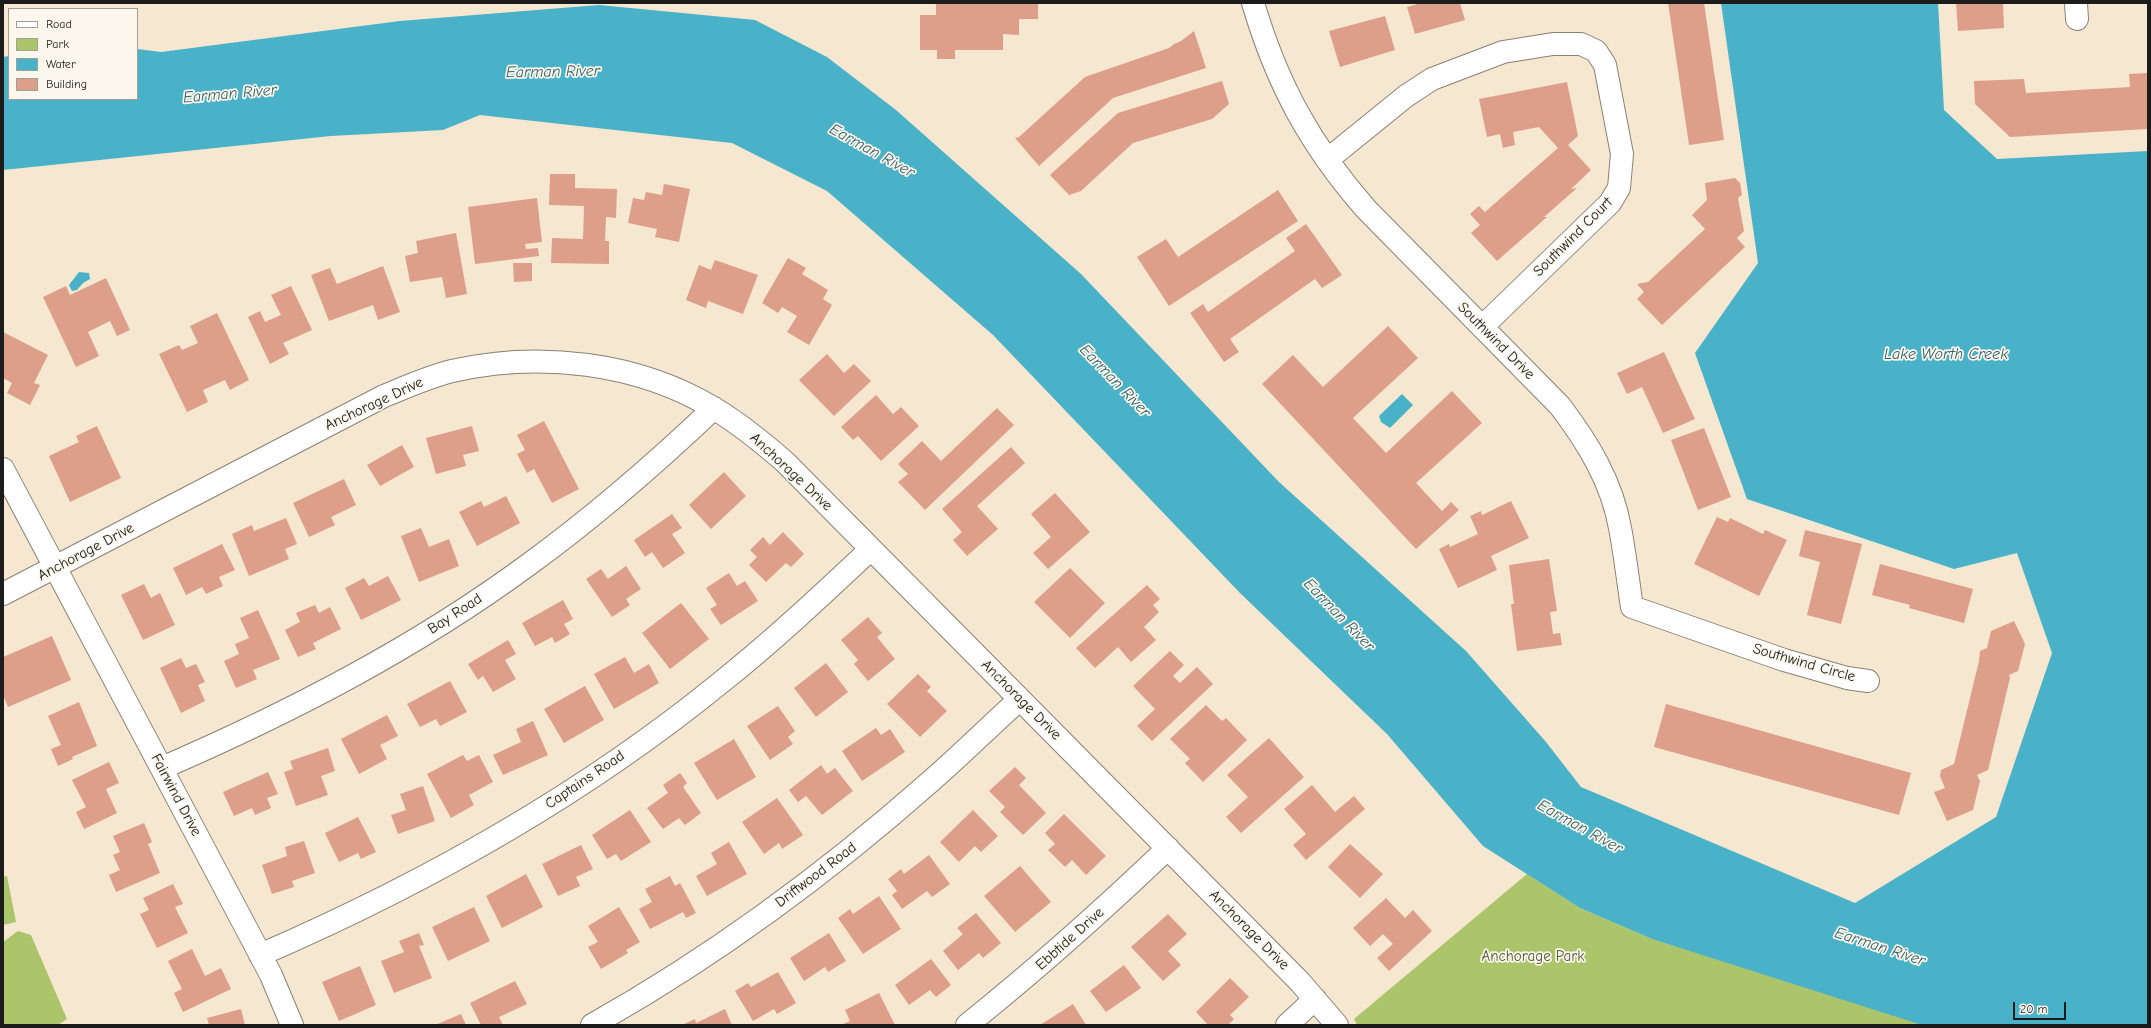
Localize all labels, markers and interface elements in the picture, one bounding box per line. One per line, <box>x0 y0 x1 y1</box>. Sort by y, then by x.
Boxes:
legend <box>8 8 138 100</box>
text: Road <box>46 17 72 31</box>
text: Park <box>46 37 69 51</box>
text: Water <box>46 57 76 71</box>
water label: Earman River <box>506 62 600 82</box>
text: Building <box>46 77 87 91</box>
water label: Earman River <box>182 80 278 108</box>
water label: Earman River <box>826 120 918 182</box>
street label: Southwind Court <box>1530 194 1616 280</box>
street label: Southwind Drive <box>1454 299 1538 383</box>
water label: Earman River <box>1075 340 1155 422</box>
water label: Lake Worth Creek <box>1884 344 2008 364</box>
street label: Anchorage Drive <box>322 373 426 435</box>
street label: Anchorage Drive <box>746 429 836 515</box>
street label: Anchorage Drive <box>35 519 137 585</box>
water label: Earman River <box>1299 574 1379 656</box>
street label: Bay Road <box>424 590 486 638</box>
street label: Southwind Circle <box>1751 640 1857 686</box>
street label: Anchorage Drive <box>977 656 1065 744</box>
street label: Captains Road <box>542 747 628 813</box>
street label: Fairwind Drive <box>147 751 205 839</box>
water label: Earman River <box>1534 796 1626 858</box>
street label: Driftwood Road <box>772 839 860 911</box>
street label: Anchorage Drive <box>1205 886 1293 974</box>
street label: Ebbtide Drive <box>1032 904 1108 974</box>
water label: Earman River <box>1832 923 1928 971</box>
park label: Anchorage Park <box>1482 948 1584 966</box>
scale bar <box>2015 994 2068 1020</box>
text: 20 m <box>2020 1002 2048 1016</box>

